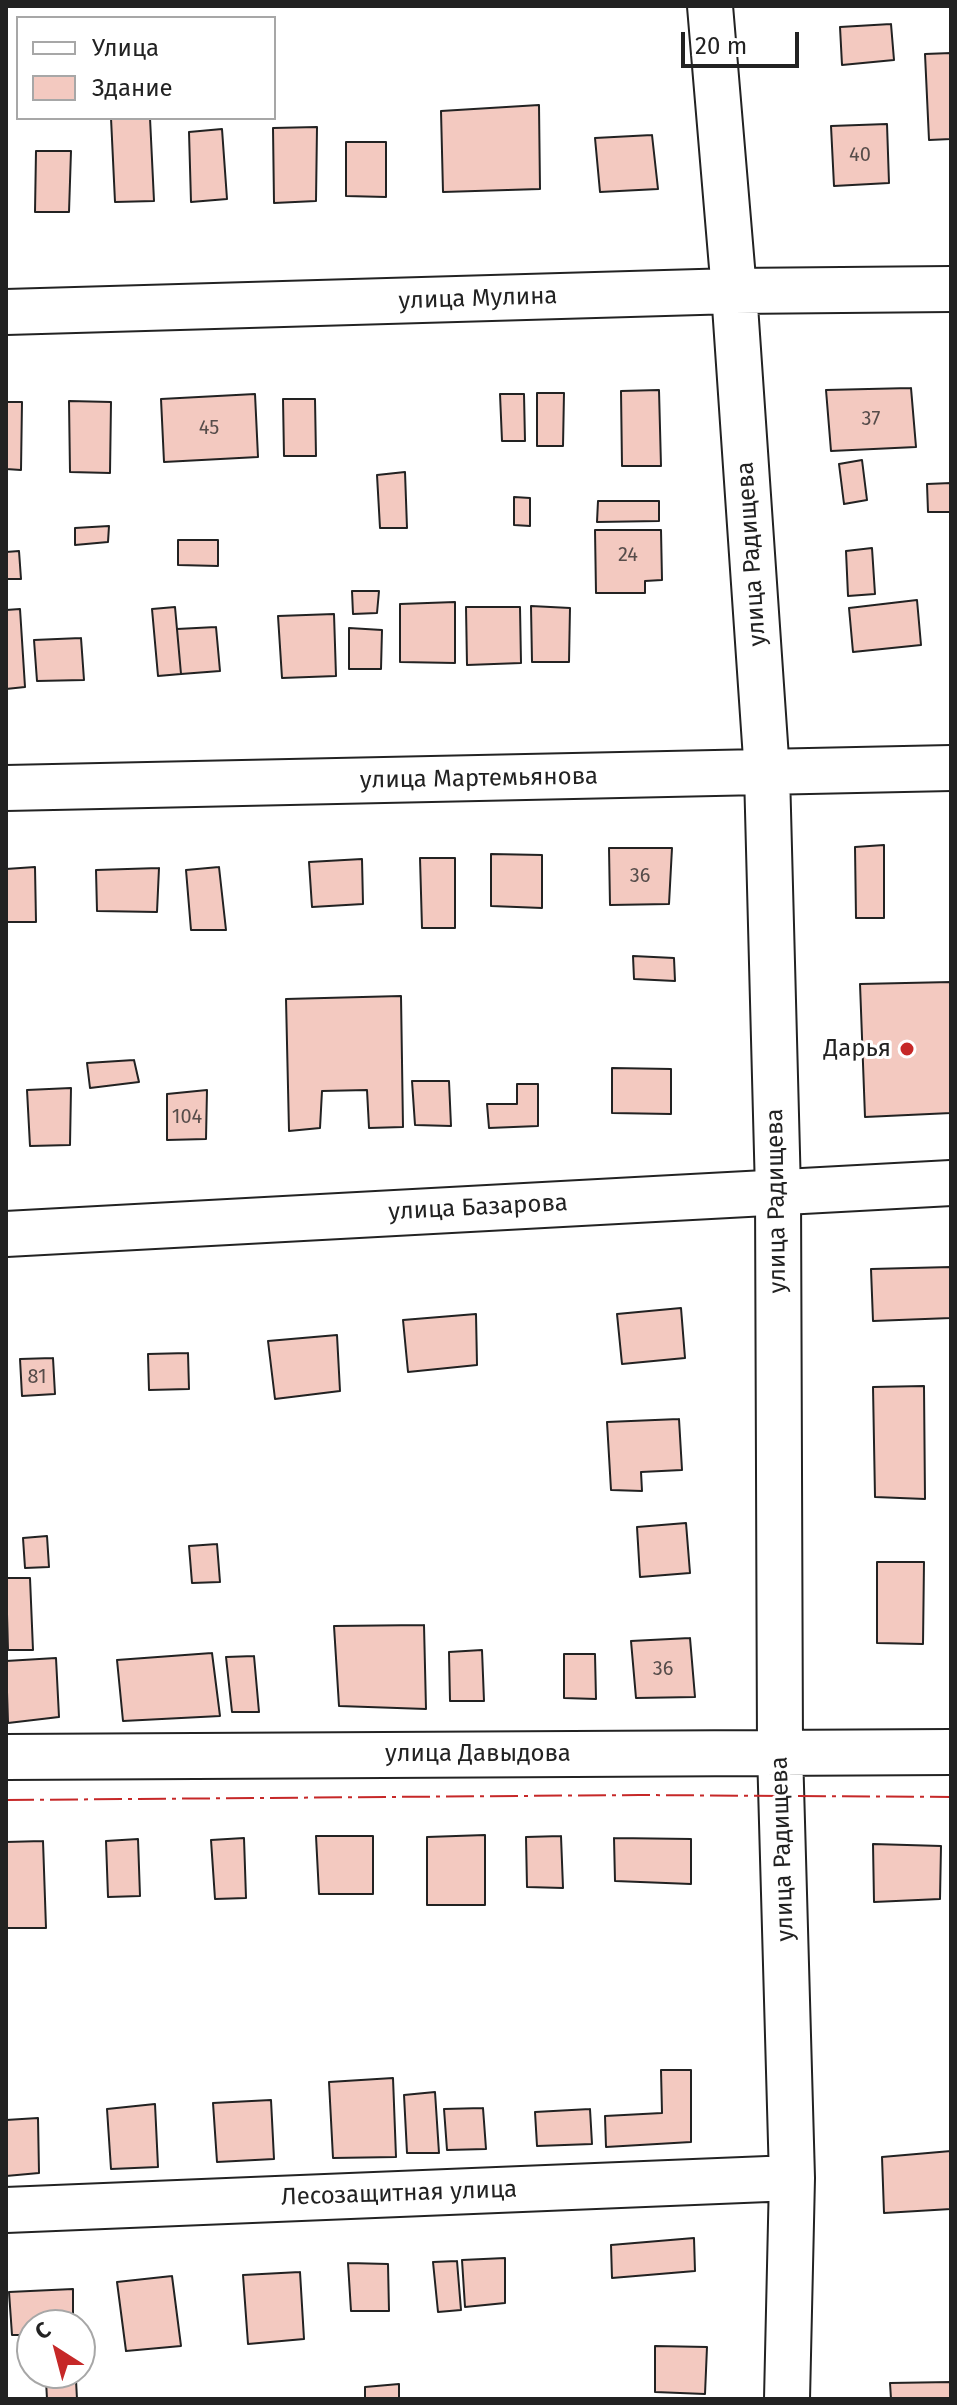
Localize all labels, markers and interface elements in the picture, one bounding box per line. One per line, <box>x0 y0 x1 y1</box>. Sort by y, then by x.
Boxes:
legend <box>16 16 276 120</box>
scale bar <box>685 16 803 66</box>
text: 20 m <box>695 32 747 60</box>
text: Улица <box>92 34 159 62</box>
text: Здание <box>92 74 173 102</box>
house number: 40 <box>849 143 871 167</box>
street label: улица Мулина <box>398 282 558 316</box>
house number: 37 <box>862 407 880 431</box>
house number: 45 <box>199 416 219 440</box>
street label: улица Радищева <box>731 461 773 647</box>
house number: 24 <box>618 543 638 567</box>
street label: улица Мартемьянова <box>360 763 598 795</box>
house number: 36 <box>630 864 650 888</box>
place label: Дарья <box>824 1035 891 1063</box>
marker: Дарья <box>898 1040 916 1058</box>
house number: 104 <box>172 1105 202 1129</box>
street label: улица Радищева <box>761 1108 793 1294</box>
street label: улица Базарова <box>388 1189 568 1227</box>
house number: 81 <box>27 1365 47 1389</box>
house number: 36 <box>653 1657 673 1681</box>
street label: улица Давыдова <box>385 1740 571 1768</box>
street label: улица Радищева <box>765 1756 801 1942</box>
street label: Лесозащитная улица <box>280 2175 518 2213</box>
north arrow <box>16 2309 96 2389</box>
text: С <box>30 2316 56 2345</box>

